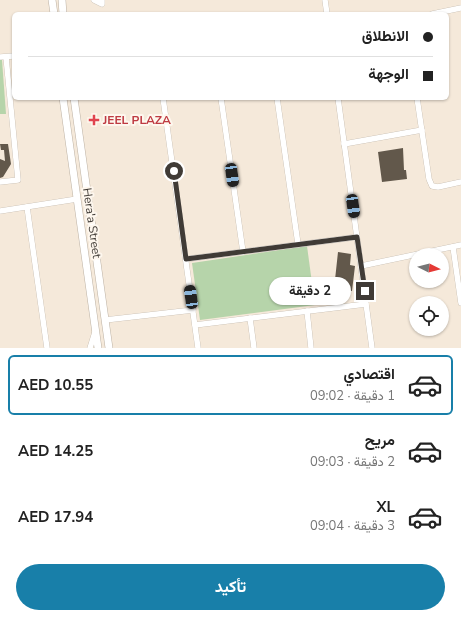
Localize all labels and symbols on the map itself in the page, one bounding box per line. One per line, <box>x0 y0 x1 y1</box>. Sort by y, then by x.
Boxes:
place label: JEEL PLAZA <box>102 112 171 128</box>
marker: JEEL PLAZA <box>88 114 100 126</box>
route start <box>165 162 183 180</box>
car <box>224 162 240 188</box>
street label: Hera'a Street <box>79 187 105 260</box>
car <box>345 193 361 219</box>
north arrow <box>409 248 449 288</box>
callout: 2 دقيقة <box>269 277 351 305</box>
route end <box>356 282 374 300</box>
car <box>183 284 199 310</box>

